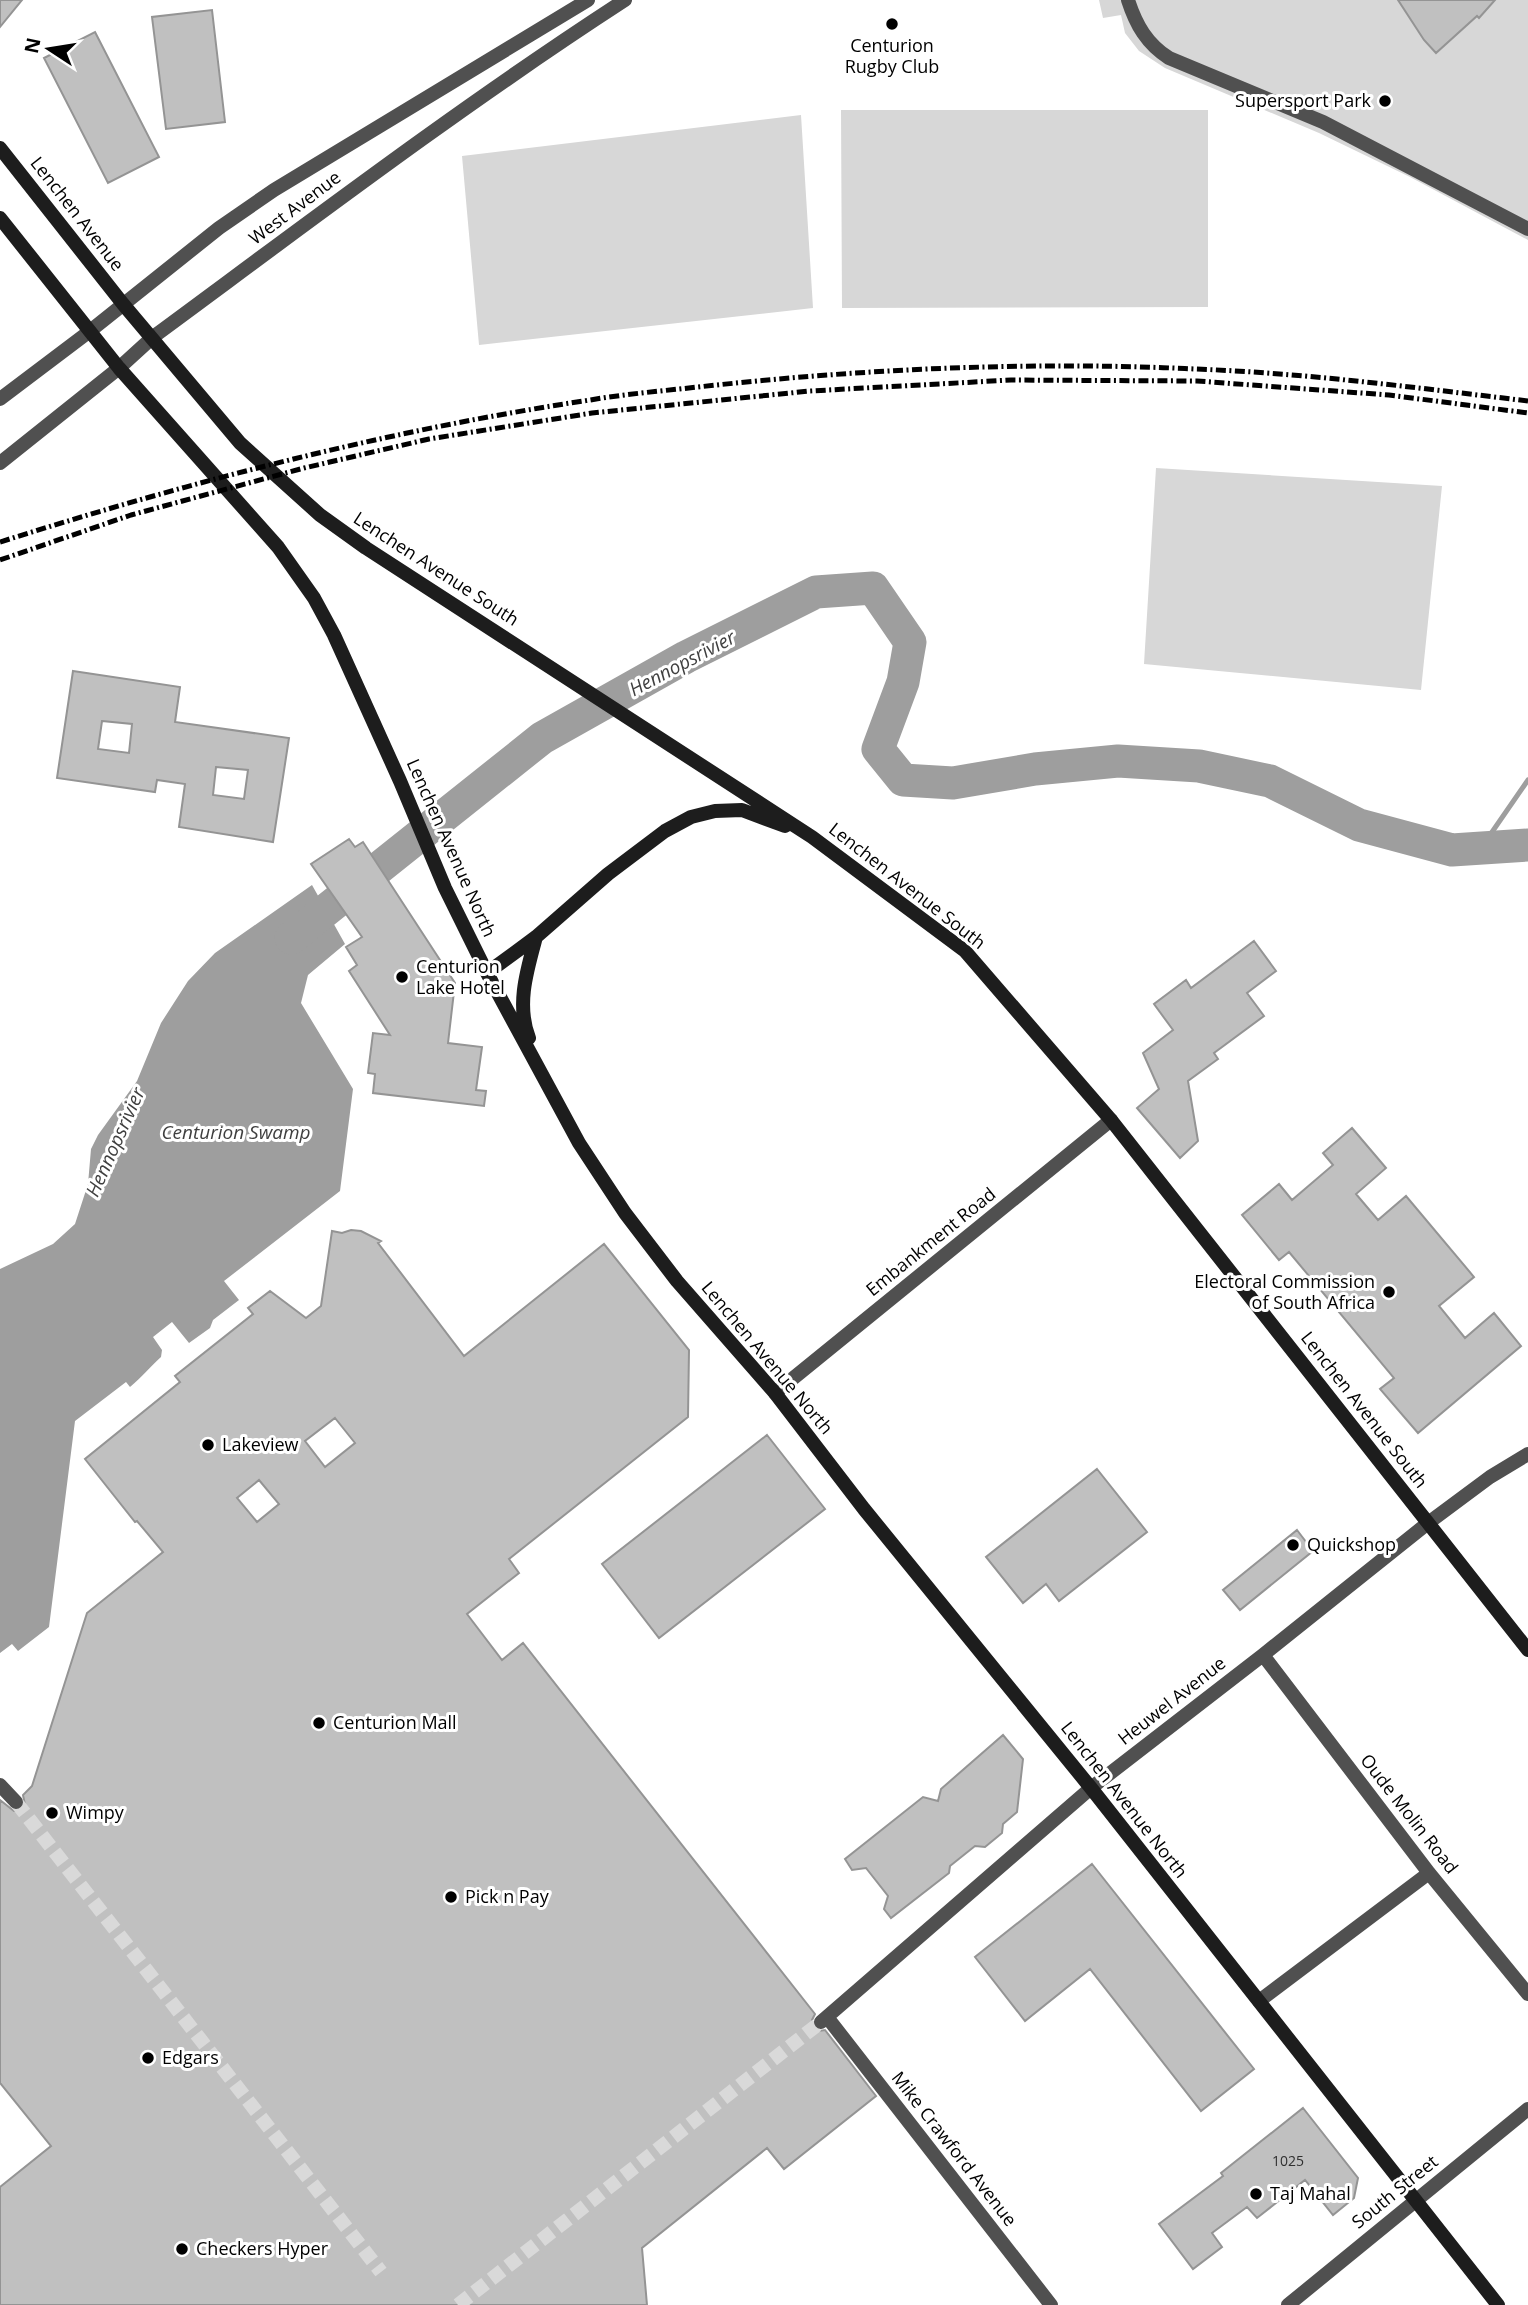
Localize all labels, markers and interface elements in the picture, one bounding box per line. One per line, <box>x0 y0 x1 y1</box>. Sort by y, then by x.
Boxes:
north arrow <box>14 14 84 84</box>
marker: Centurion Rugby Club <box>884 16 900 32</box>
place label: Centurion Rugby Club <box>845 33 939 78</box>
text: N <box>18 35 47 56</box>
place label: Supersport Park <box>1235 88 1372 112</box>
marker: Supersport Park <box>1377 93 1393 109</box>
street label: Lenchen Avenue <box>26 151 130 275</box>
street label: West Avenue <box>244 165 345 250</box>
street label: Lenchen Avenue South <box>349 506 524 631</box>
water label: Hennopsrivier <box>624 623 741 702</box>
street label: Lenchen Avenue North <box>402 755 502 940</box>
street label: Lenchen Avenue South <box>824 816 991 954</box>
place label: Centurion Lake Hotel <box>416 954 505 999</box>
marker: Centurion Lake Hotel <box>394 969 410 985</box>
water label: Hennopsrivier <box>79 1082 151 1201</box>
water label: Centurion Swamp <box>161 1119 311 1145</box>
street label: Embankment Road <box>861 1182 1000 1301</box>
place label: Electoral Commission of South Africa <box>1194 1269 1375 1314</box>
street label: Lenchen Avenue North <box>697 1276 839 1439</box>
marker: Electoral Commission of South Africa <box>1381 1284 1397 1300</box>
street label: Lenchen Avenue South <box>1296 1326 1434 1493</box>
place label: Lakeview <box>222 1432 299 1456</box>
marker: Lakeview <box>200 1437 216 1453</box>
place label: Quickshop <box>1307 1532 1396 1556</box>
marker: Quickshop <box>1285 1537 1301 1553</box>
street label: Heuwel Avenue <box>1113 1651 1230 1750</box>
place label: Centurion Mall <box>333 1710 457 1734</box>
marker: Centurion Mall <box>311 1715 327 1731</box>
street label: Lenchen Avenue North <box>1056 1716 1194 1883</box>
street label: Oude Molin Road <box>1356 1749 1464 1878</box>
place label: Wimpy <box>66 1800 125 1824</box>
marker: Wimpy <box>44 1805 60 1821</box>
place label: Pick n Pay <box>465 1884 550 1908</box>
marker: Pick n Pay <box>443 1889 459 1905</box>
place label: Edgars <box>162 2045 219 2069</box>
marker: Edgars <box>140 2050 156 2066</box>
street label: Mike Crawford Avenue <box>887 2066 1023 2231</box>
street label: South Street <box>1346 2149 1442 2233</box>
house number: 1025 <box>1272 2151 1304 2170</box>
place label: Taj Mahal <box>1270 2181 1351 2205</box>
marker: Taj Mahal <box>1248 2186 1264 2202</box>
place label: Checkers Hyper <box>196 2236 329 2260</box>
marker: Checkers Hyper <box>174 2241 190 2257</box>

